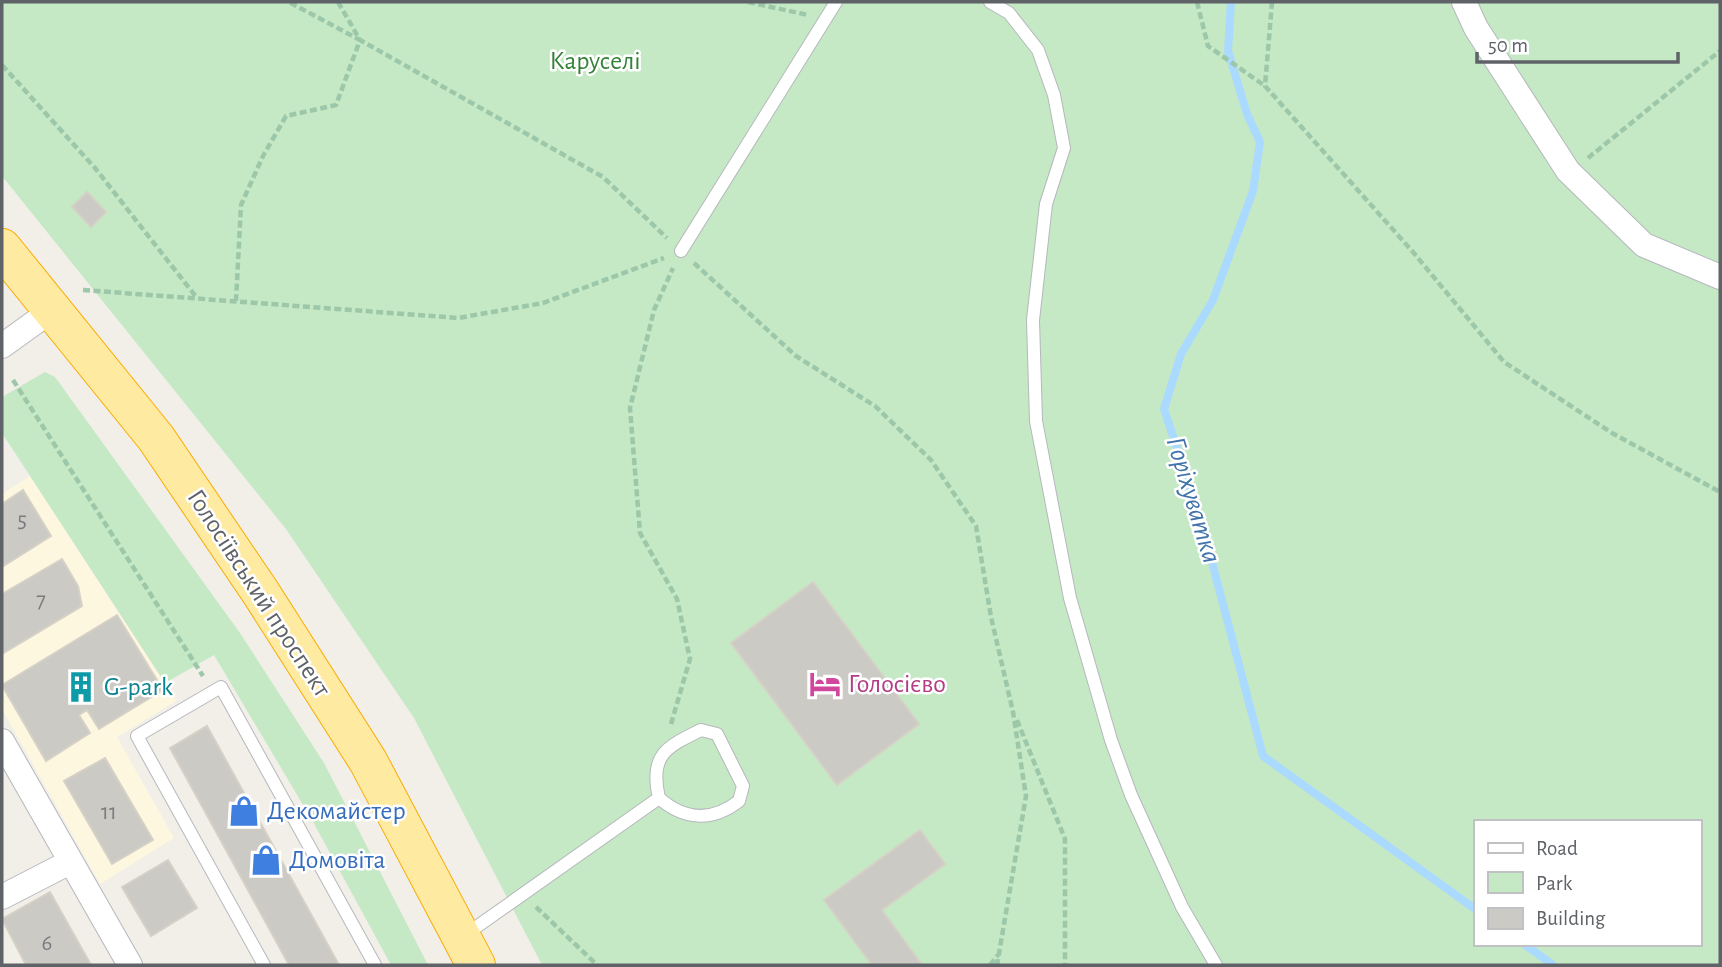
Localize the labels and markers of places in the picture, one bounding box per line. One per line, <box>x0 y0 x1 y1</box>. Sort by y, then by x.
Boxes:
hotel icon: Голосієво <box>808 667 842 701</box>
building icon: G-park <box>64 670 98 704</box>
place label: Голосієво <box>848 671 946 697</box>
place label: G-park <box>104 674 173 700</box>
shop icon: Декомайстер <box>227 794 261 828</box>
place label: Декомайстер <box>267 798 406 824</box>
shop icon: Домовіта <box>249 843 283 877</box>
place label: Домовіта <box>289 847 386 873</box>

